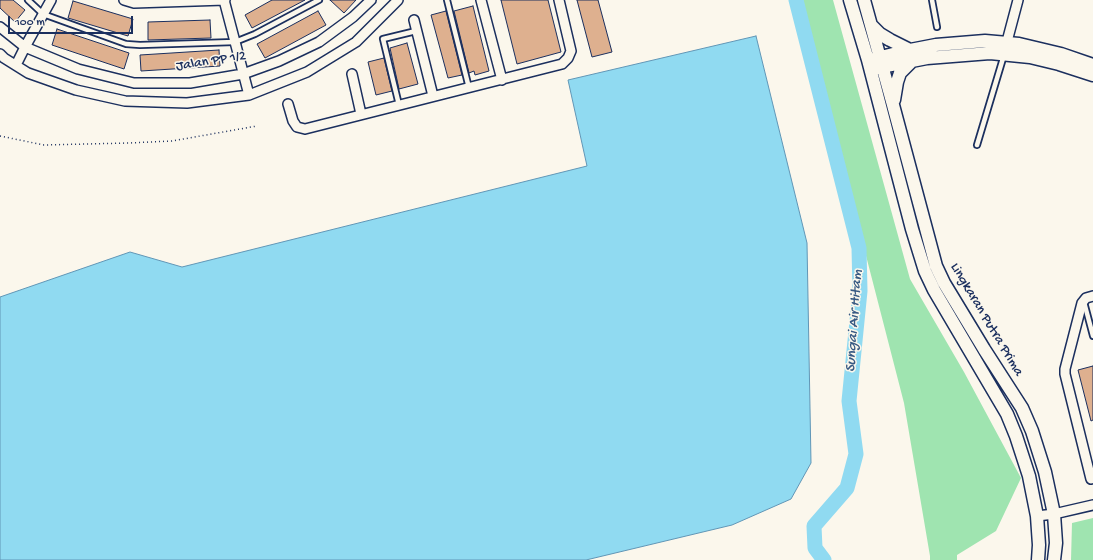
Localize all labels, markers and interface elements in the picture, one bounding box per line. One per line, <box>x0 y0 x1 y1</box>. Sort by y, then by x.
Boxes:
scale bar <box>10 8 135 34</box>
text: 100 m <box>15 16 45 30</box>
street label: Jalan PP 1/2 <box>175 48 247 76</box>
street label: Lingkaran Putra Prima <box>946 260 1026 380</box>
water label: Sungai Air Hitam <box>842 269 868 373</box>

